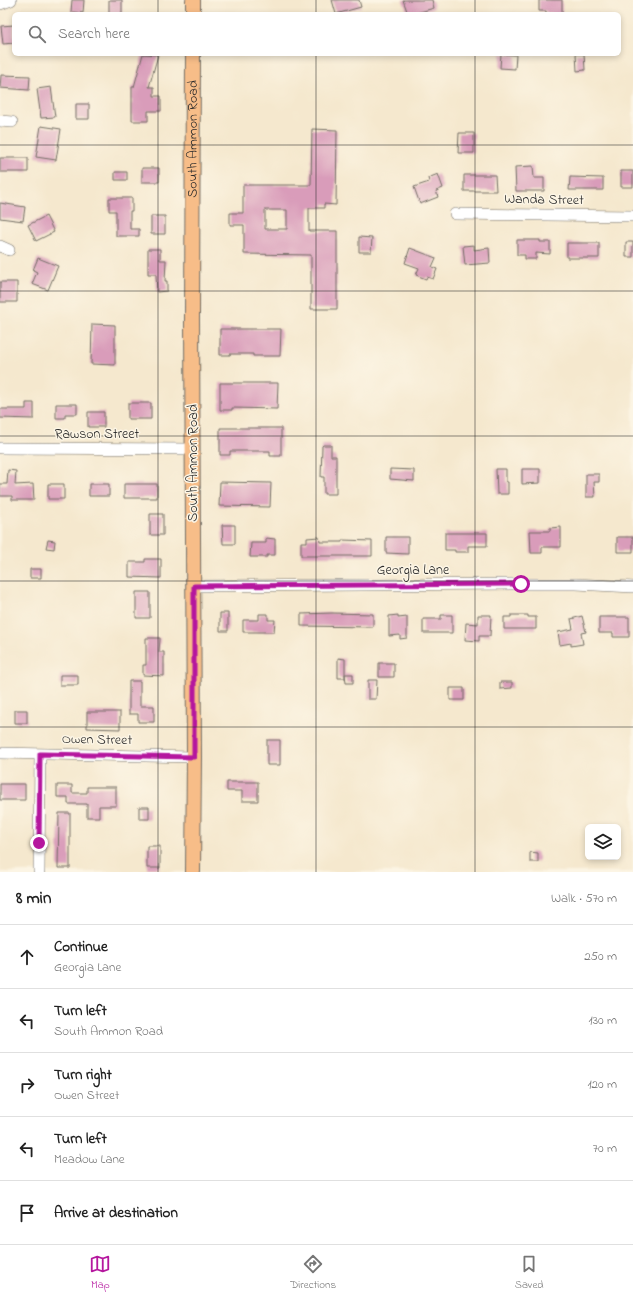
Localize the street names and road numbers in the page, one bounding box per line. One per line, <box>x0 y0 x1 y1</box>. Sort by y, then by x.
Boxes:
street label: South Ammon Road <box>182 80 203 198</box>
street label: Wanda Street <box>504 189 584 211</box>
street label: South Ammon Road <box>183 404 204 522</box>
street label: Rawson Street <box>55 424 140 445</box>
street label: Georgia Lane <box>377 560 450 582</box>
street label: Owen Street <box>62 729 133 751</box>

